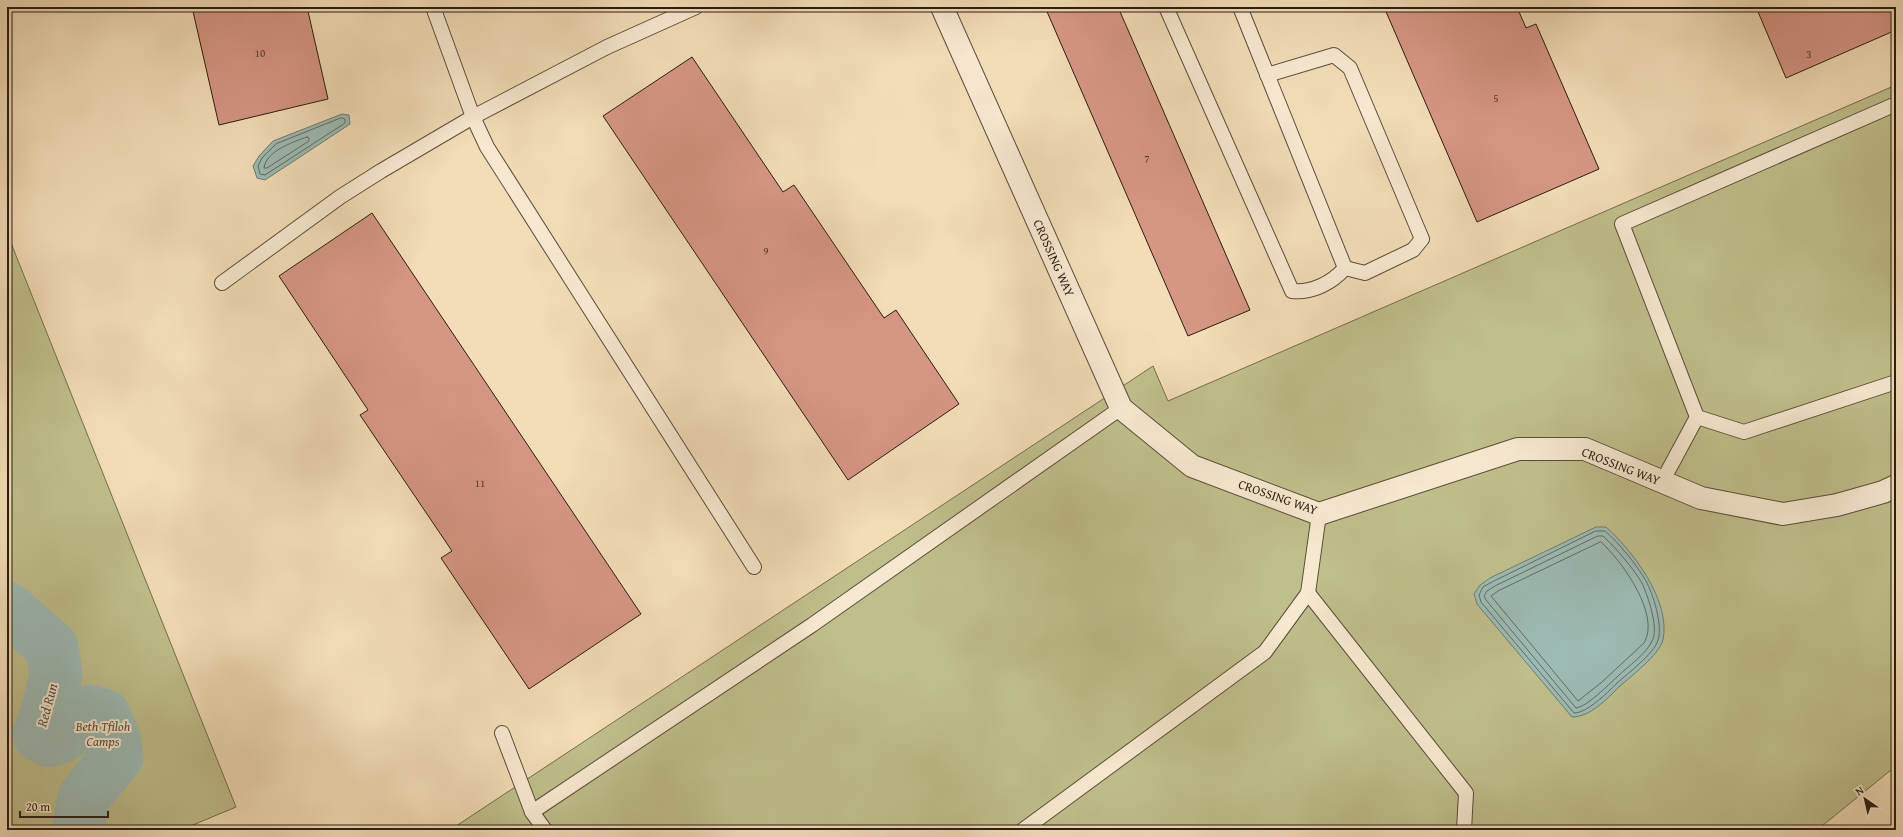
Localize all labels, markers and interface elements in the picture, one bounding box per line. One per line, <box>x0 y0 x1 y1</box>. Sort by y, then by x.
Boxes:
house number: 10 <box>255 45 265 61</box>
house number: 3 <box>1806 46 1812 62</box>
house number: 5 <box>1493 90 1499 106</box>
house number: 7 <box>1144 150 1150 166</box>
street label: CROSSING WAY <box>1028 216 1080 300</box>
house number: 9 <box>763 243 769 259</box>
street label: CROSSING WAY <box>1579 442 1663 490</box>
house number: 11 <box>475 475 485 491</box>
street label: CROSSING WAY <box>1236 475 1320 520</box>
water label: Red Run <box>31 681 62 730</box>
park label: Beth Tfiloh Camps <box>75 717 131 751</box>
north arrow <box>1845 779 1885 819</box>
text: N <box>1852 782 1867 799</box>
scale bar <box>20 793 108 819</box>
text: 20 m <box>26 798 50 815</box>

